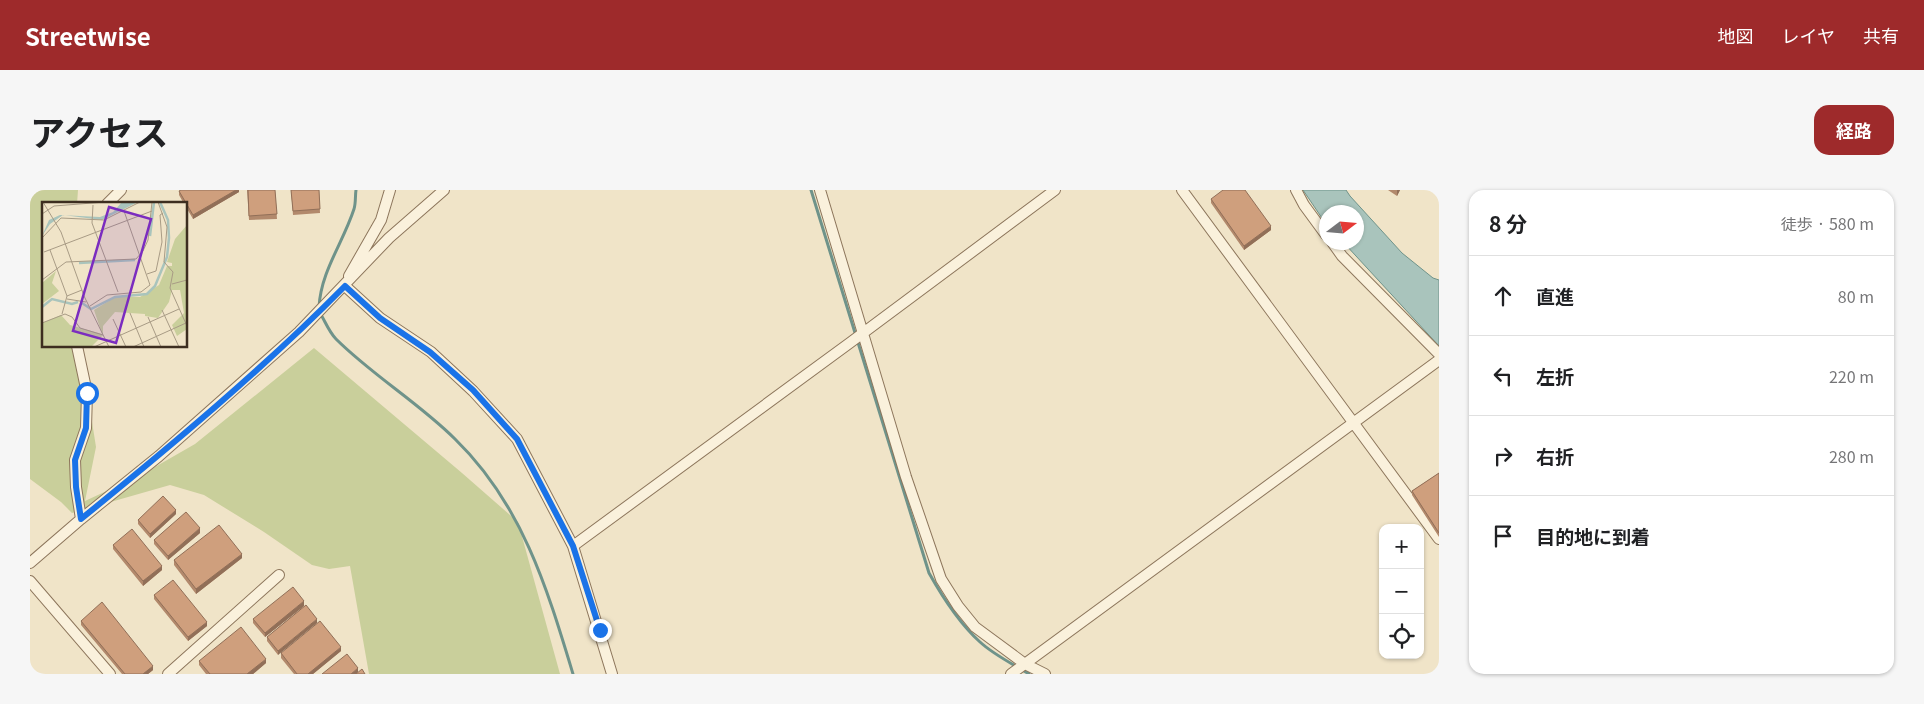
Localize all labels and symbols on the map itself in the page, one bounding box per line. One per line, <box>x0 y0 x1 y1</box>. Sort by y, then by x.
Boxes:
inset map <box>42 202 188 348</box>
north arrow <box>1319 205 1364 250</box>
route start <box>76 382 99 405</box>
route end <box>589 619 612 642</box>

